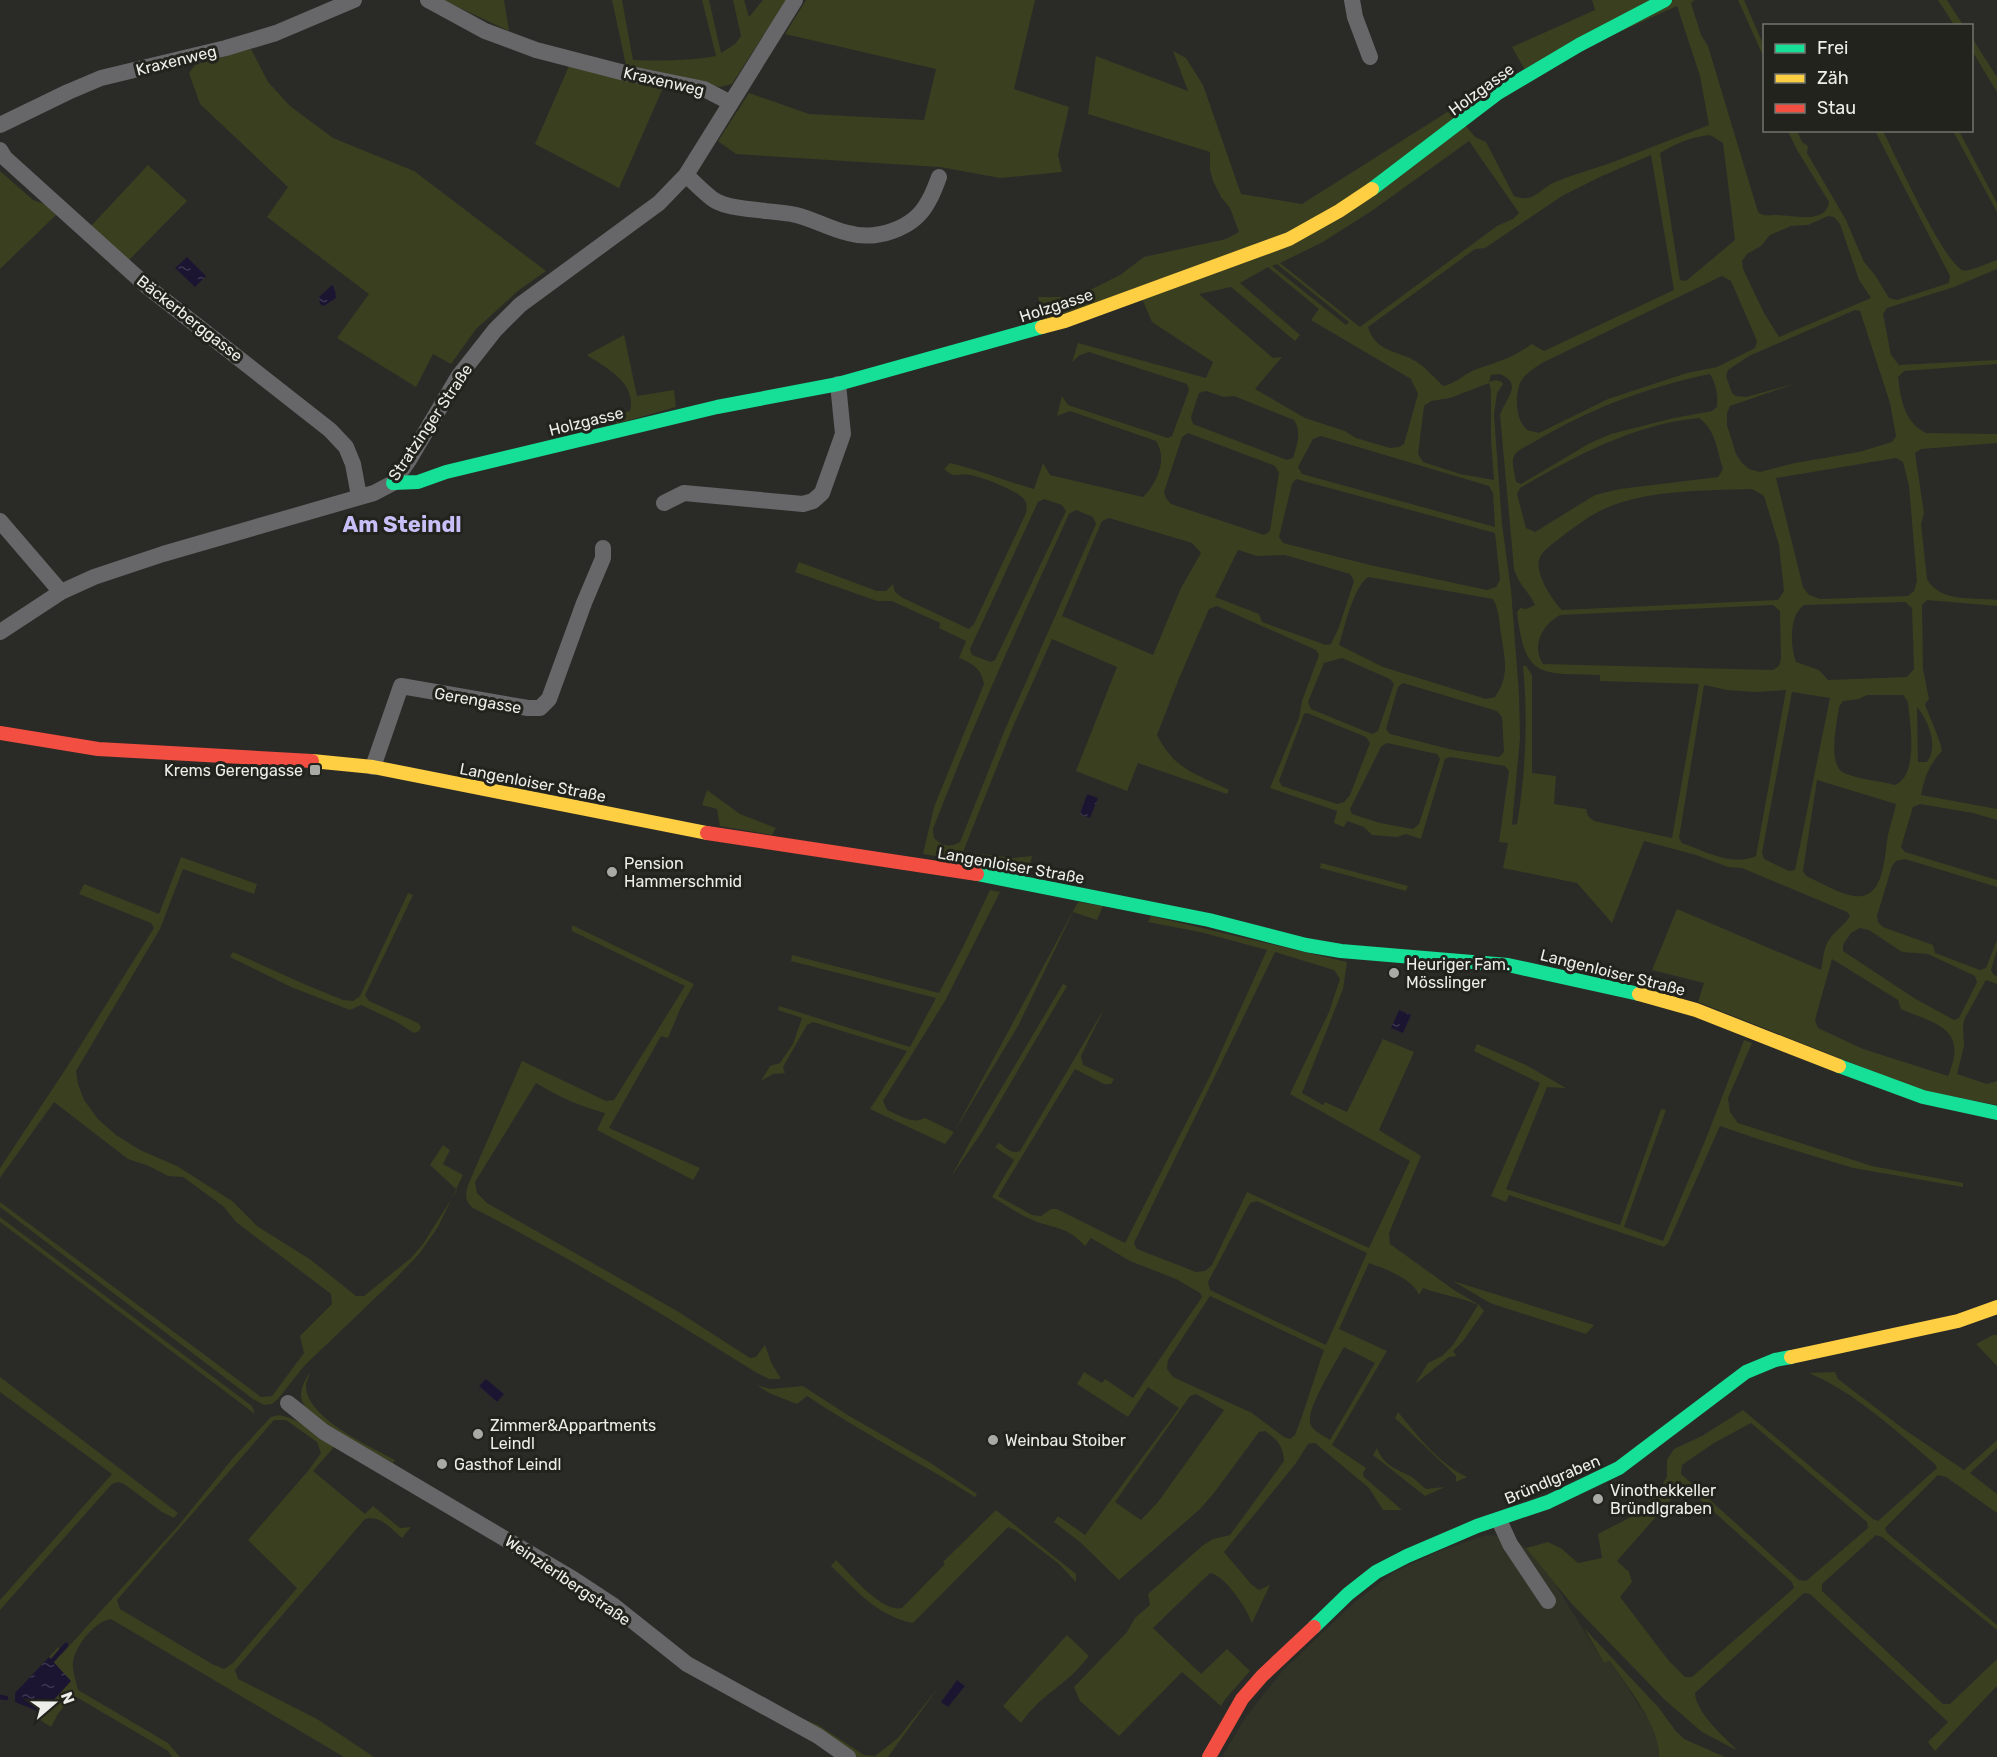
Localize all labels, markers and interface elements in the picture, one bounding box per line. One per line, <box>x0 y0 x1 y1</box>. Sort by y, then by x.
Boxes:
legend <box>1763 24 1973 132</box>
text: Frei <box>1817 37 1848 59</box>
street label: Kraxenweg <box>134 41 218 80</box>
street label: Holzgasse <box>1445 59 1518 119</box>
street label: Kraxenweg <box>622 63 706 100</box>
text: Zäh <box>1817 67 1849 89</box>
text: Stau <box>1817 97 1856 119</box>
street label: Bäckerberggasse <box>133 271 246 366</box>
street label: Holzgasse <box>1017 285 1095 326</box>
street label: Stratzinger Straße <box>384 360 476 484</box>
street label: Holzgasse <box>547 403 625 440</box>
district label: Am Steindl <box>342 511 462 538</box>
street label: Gerengasse <box>433 683 523 718</box>
street label: Langenloiser Straße <box>458 759 608 806</box>
place label: Krems Gerengasse <box>164 761 303 780</box>
marker: Krems Gerengasse <box>308 763 322 777</box>
street label: Langenloiser Straße <box>936 843 1086 888</box>
place label: Pension Hammerschmid <box>624 854 742 891</box>
marker: Pension Hammerschmid <box>605 865 619 879</box>
street label: Langenloiser Straße <box>1538 945 1687 1000</box>
place label: Heuriger Fam. Mösslinger <box>1406 955 1510 992</box>
marker: Heuriger Fam. Mösslinger <box>1387 966 1401 980</box>
place label: Zimmer&Appartments Leindl <box>490 1416 656 1453</box>
marker: Zimmer&Appartments Leindl <box>471 1427 485 1441</box>
place label: Weinbau Stoiber <box>1005 1431 1126 1450</box>
marker: Weinbau Stoiber <box>986 1433 1000 1447</box>
street label: Bründlgraben <box>1502 1451 1603 1508</box>
place label: Gasthof Leindl <box>454 1455 561 1474</box>
marker: Gasthof Leindl <box>435 1457 449 1471</box>
place label: Vinothekkeller Bründlgraben <box>1610 1481 1716 1518</box>
marker: Vinothekkeller Bründlgraben <box>1591 1492 1605 1506</box>
street label: Weinzierlbergstraße <box>501 1531 634 1630</box>
north arrow <box>24 1673 84 1733</box>
text: N <box>57 1689 79 1707</box>

